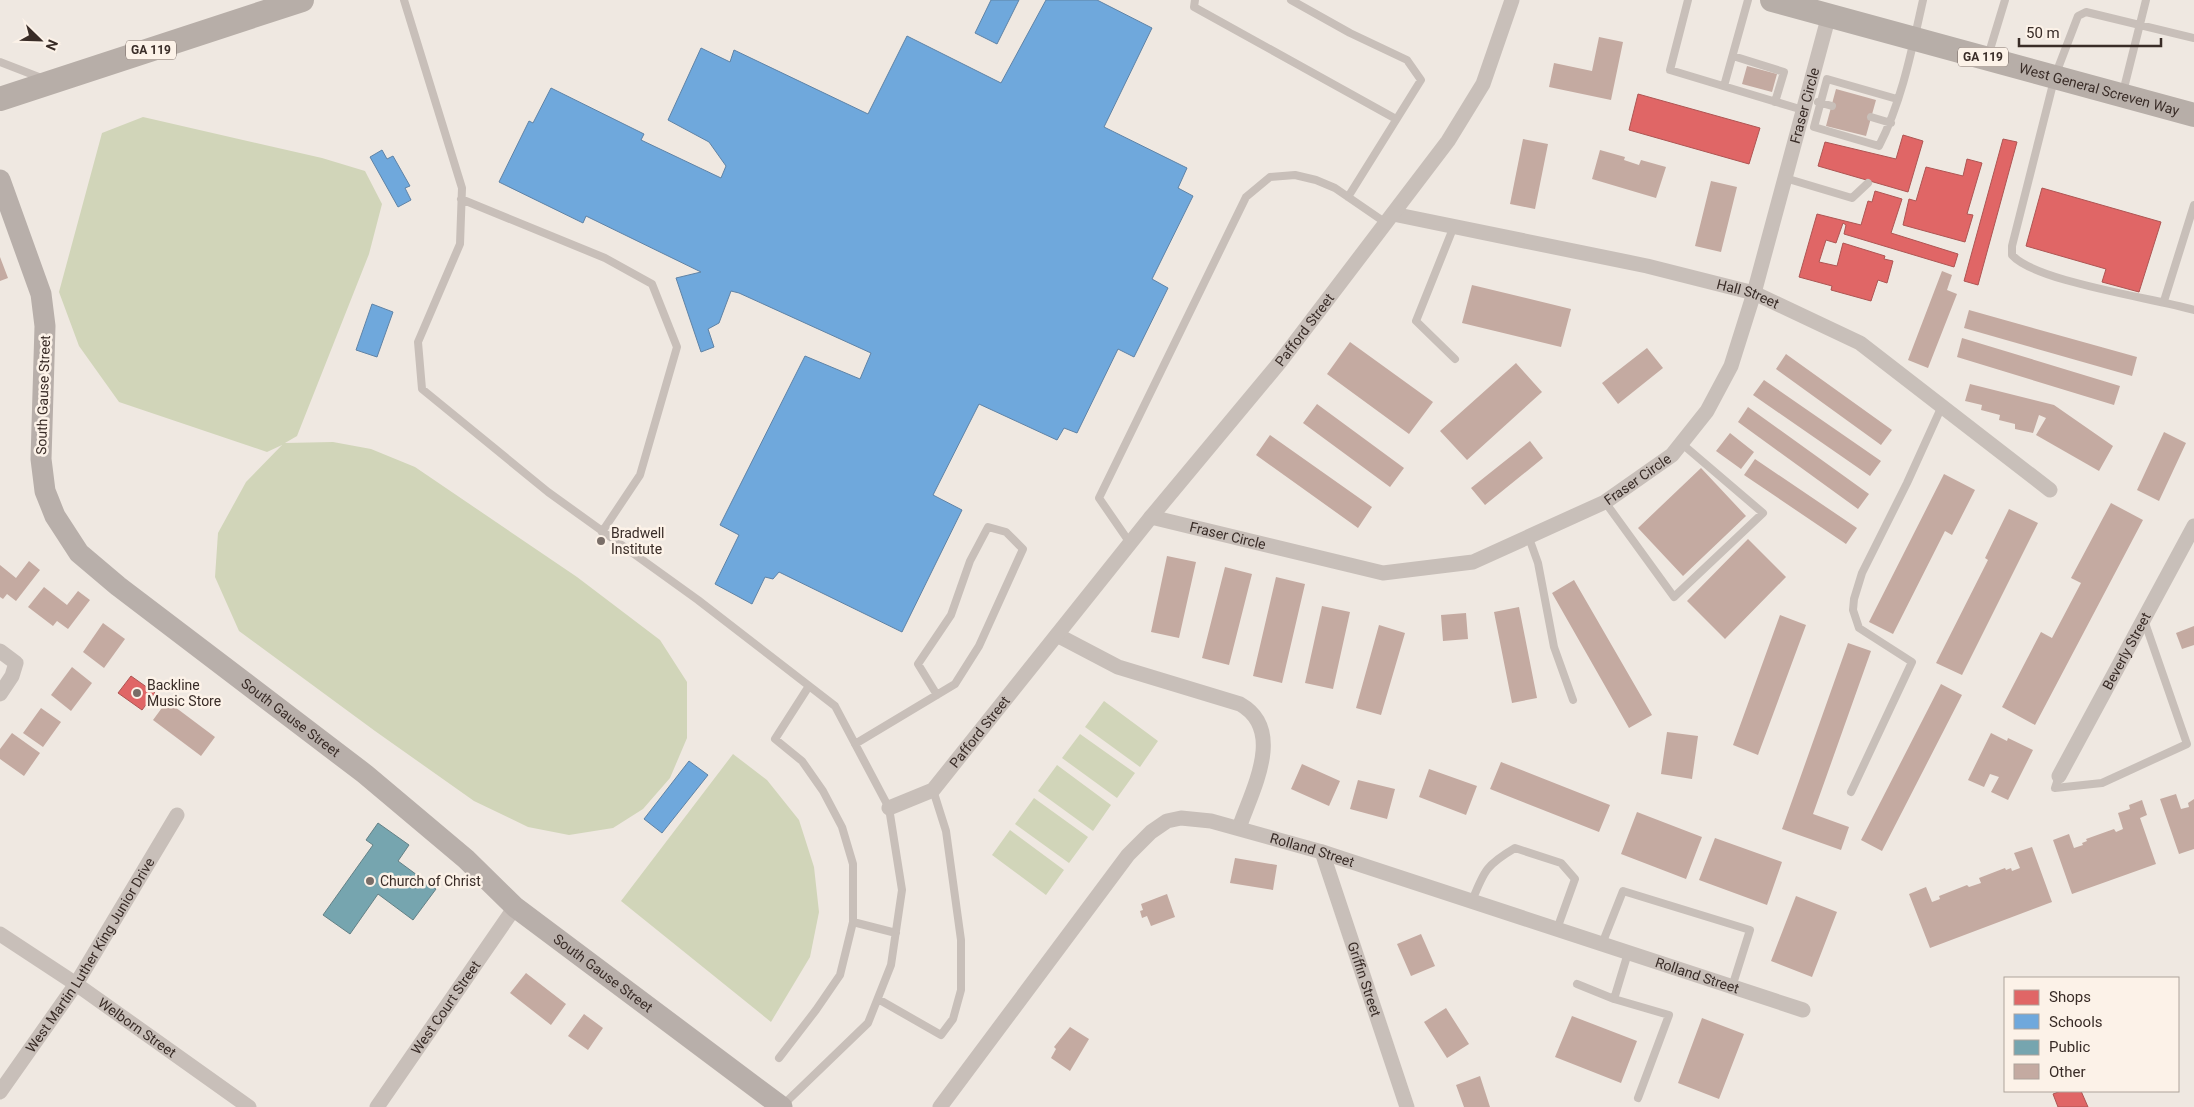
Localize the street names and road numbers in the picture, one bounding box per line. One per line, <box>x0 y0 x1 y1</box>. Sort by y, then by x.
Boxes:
road number: GA 119 <box>126 40 176 60</box>
road number: GA 119 <box>1958 48 2008 66</box>
street label: West General Screven Way <box>2017 60 2181 119</box>
street label: Fraser Circle <box>1787 66 1822 145</box>
street label: Hall Street <box>1715 276 1782 312</box>
street label: Pafford Street <box>1272 290 1337 369</box>
street label: South Gause Street <box>33 334 53 455</box>
street label: Fraser Circle <box>1601 450 1674 508</box>
street label: Fraser Circle <box>1188 519 1268 552</box>
street label: Beverly Street <box>2099 609 2154 692</box>
street label: South Gause Street <box>238 675 344 760</box>
street label: Pafford Street <box>946 692 1013 771</box>
street label: Rolland Street <box>1268 830 1357 870</box>
street label: West Martin Luther King Junior Drive <box>22 855 158 1056</box>
street label: South Gause Street <box>550 931 656 1016</box>
street label: Griffin Street <box>1344 940 1384 1019</box>
street label: Rolland Street <box>1653 954 1742 997</box>
street label: West Court Street <box>408 957 484 1057</box>
street label: Welborn Street <box>95 994 180 1061</box>

